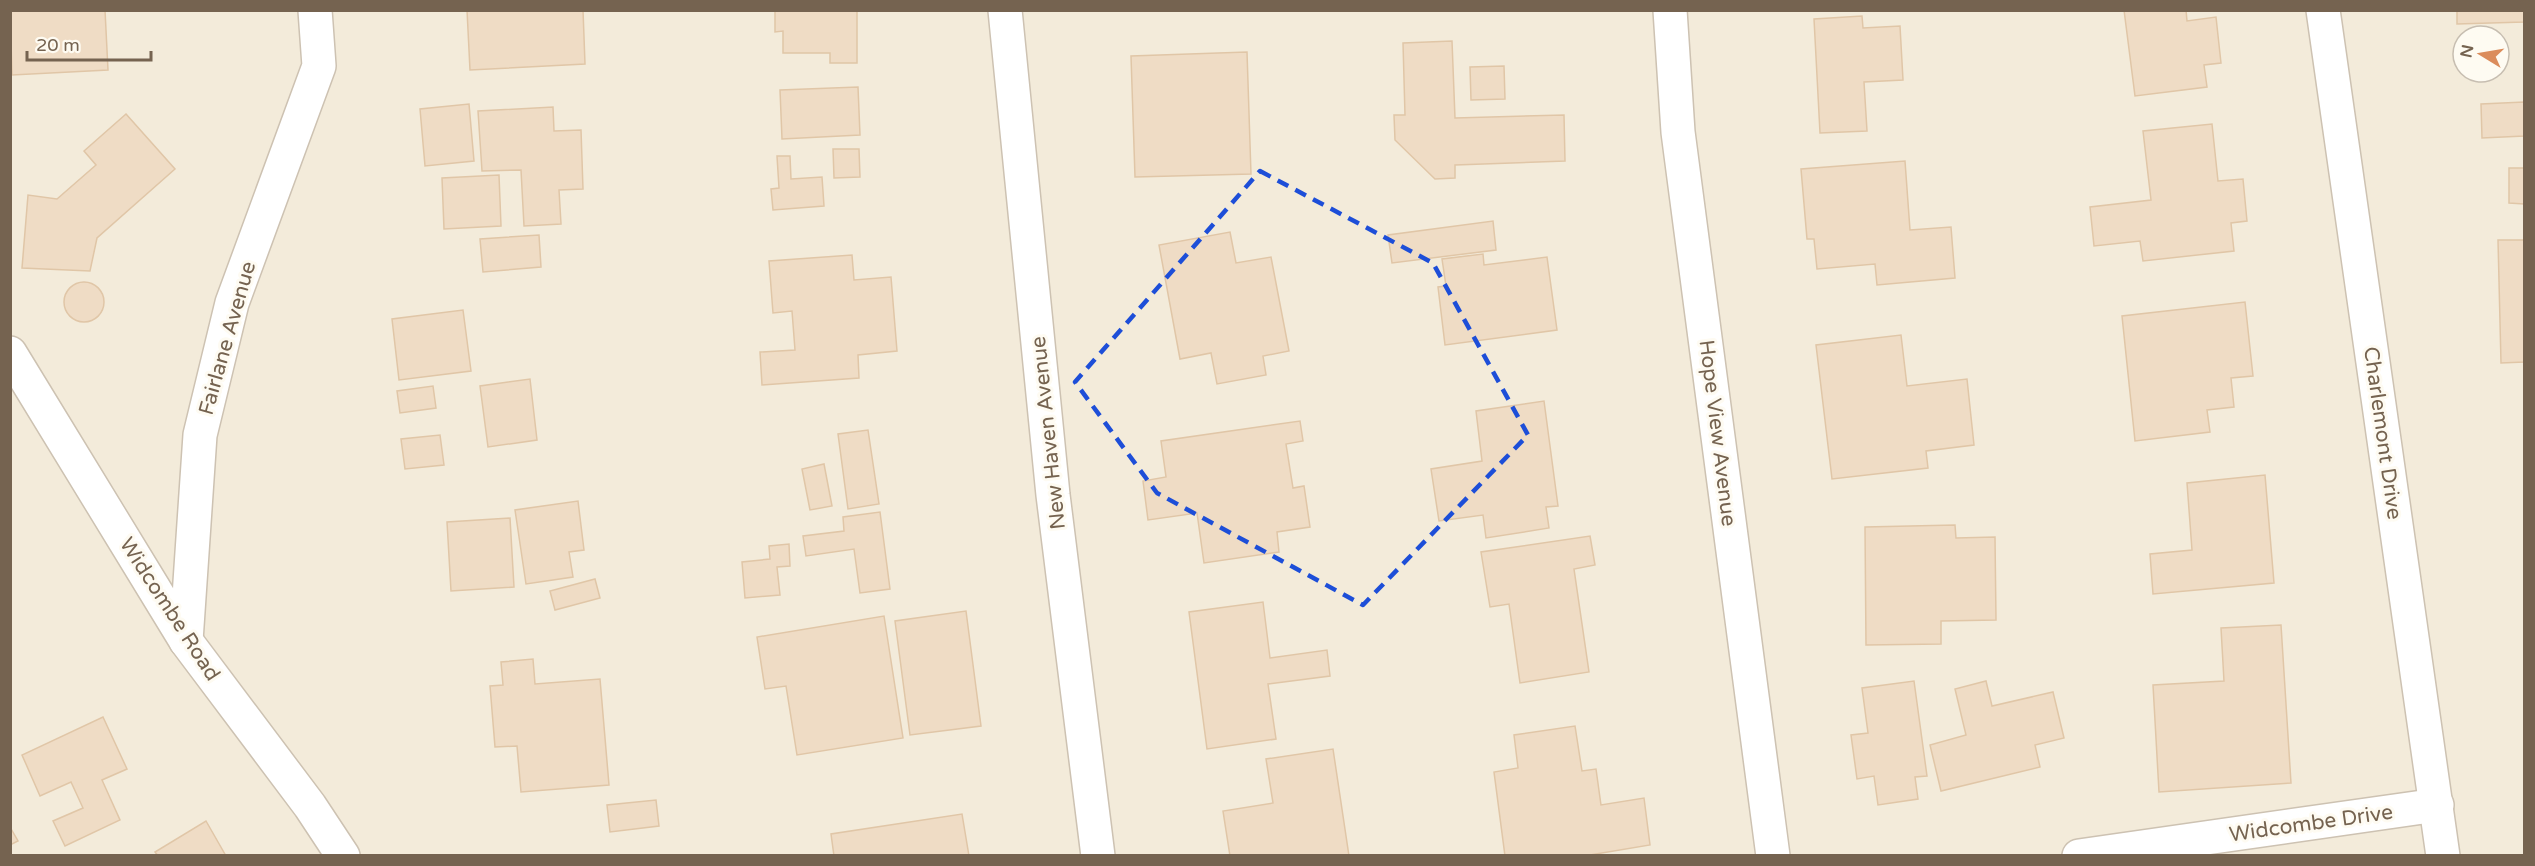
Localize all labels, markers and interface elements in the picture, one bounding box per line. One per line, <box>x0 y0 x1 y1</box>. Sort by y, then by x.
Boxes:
scale bar <box>27 24 152 62</box>
north arrow <box>2451 24 2511 84</box>
text: 20 m <box>36 34 80 56</box>
text: N <box>2456 43 2478 60</box>
street label: Fairlane Avenue <box>194 258 261 418</box>
street label: New Haven Avenue <box>1026 335 1071 531</box>
street label: Hope View Avenue <box>1694 338 1741 528</box>
street label: Charlemont Drive <box>2358 345 2407 521</box>
street label: Widcombe Road <box>114 533 225 686</box>
street label: Widcombe Drive <box>2228 800 2395 847</box>

